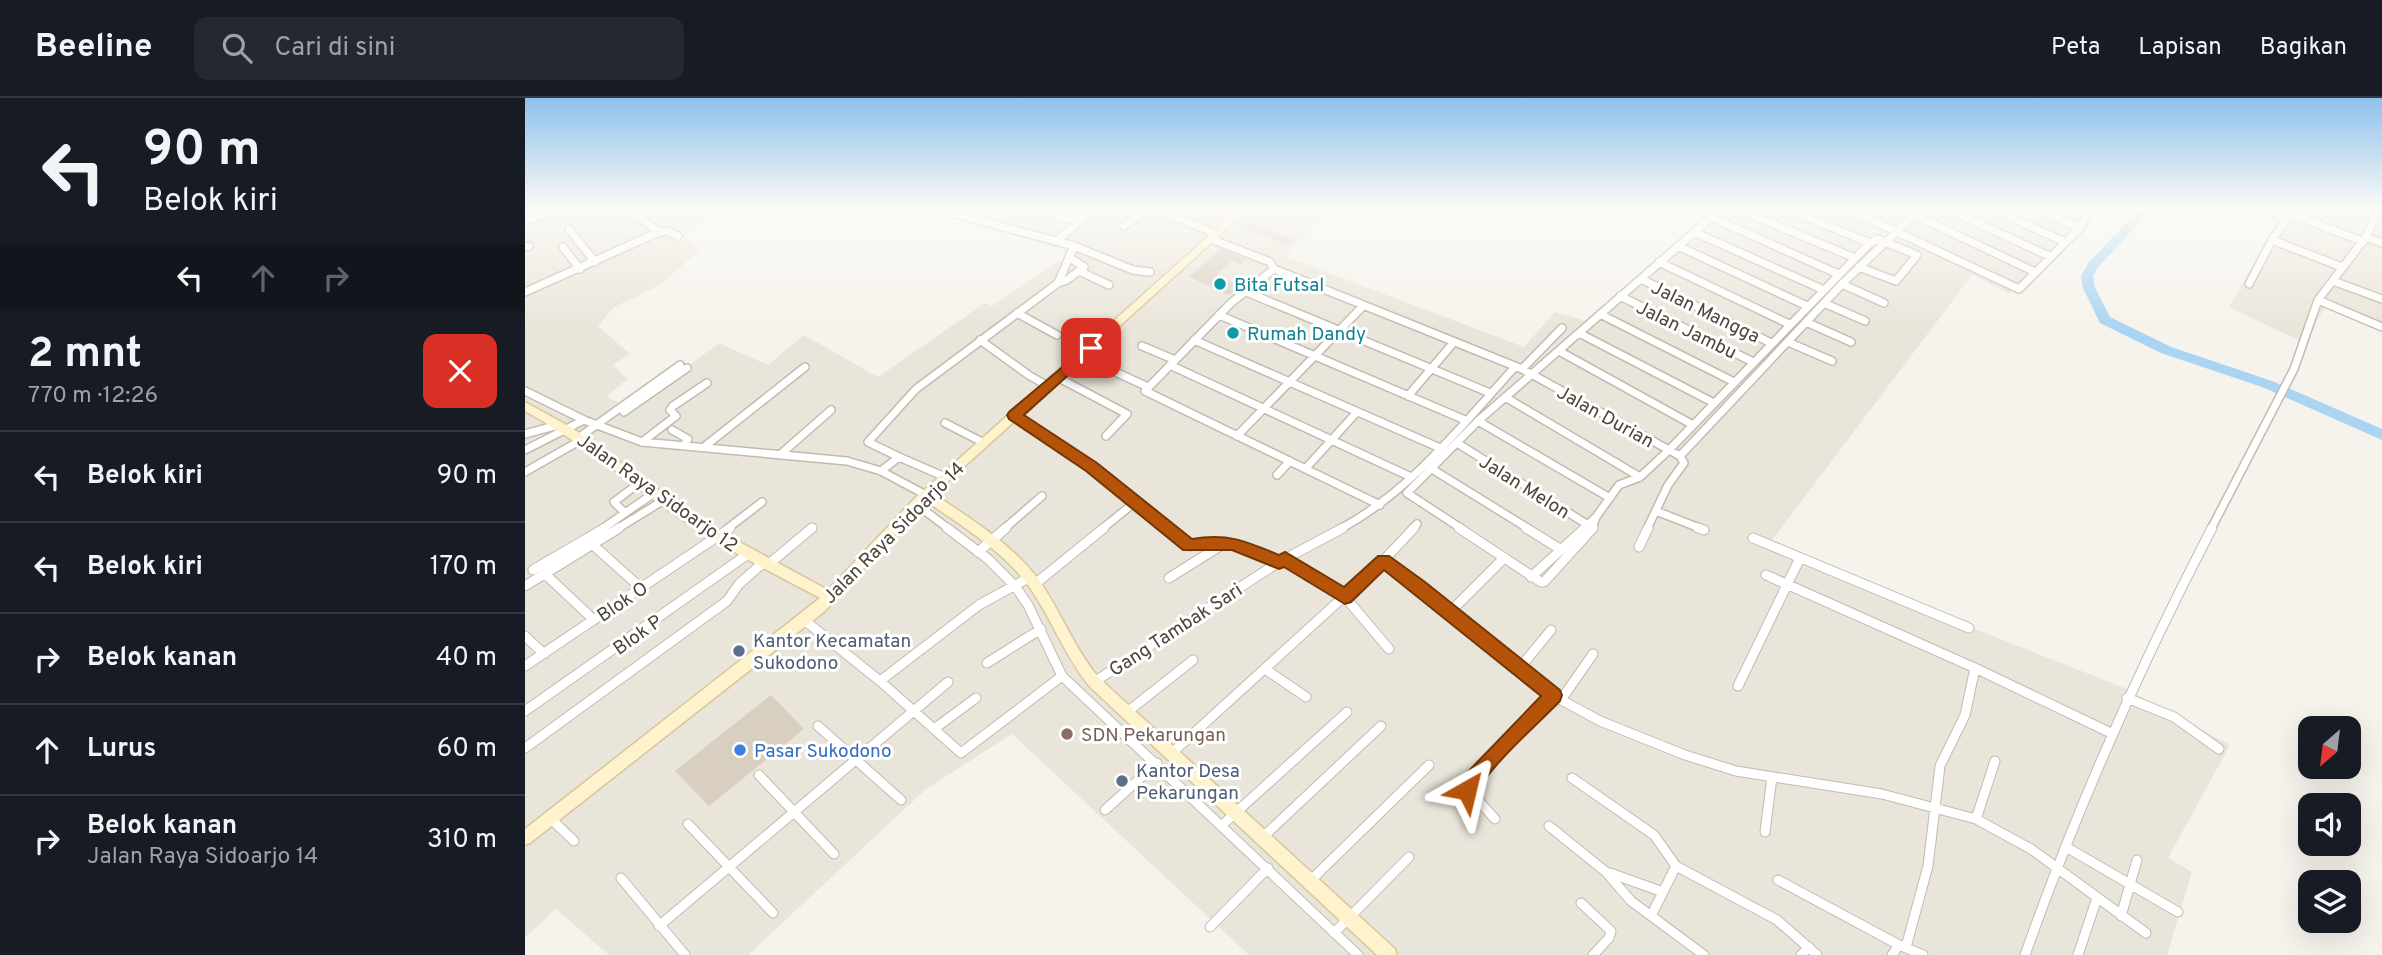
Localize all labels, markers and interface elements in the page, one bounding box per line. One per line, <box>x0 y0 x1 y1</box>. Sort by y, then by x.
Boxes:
search box <box>194 17 684 80</box>
text: Beeline <box>35 27 152 69</box>
icon: search <box>218 29 256 67</box>
text: Cari di sini <box>274 32 395 65</box>
text: Peta <box>2051 33 2100 63</box>
text: Lapisan <box>2138 33 2222 63</box>
text: Bagikan <box>2260 33 2347 63</box>
text: 90 m <box>143 121 261 183</box>
icon: left <box>28 126 119 217</box>
text: Belok kiri <box>143 182 278 222</box>
icon: left <box>171 259 209 297</box>
icon: ahead <box>244 259 282 297</box>
icon: right <box>317 259 355 297</box>
place label: Bita Futsal <box>1234 274 1324 298</box>
marker: Bita Futsal <box>1212 276 1228 292</box>
street label: Jalan Mangga <box>1647 276 1763 349</box>
street label: Jalan Jambu <box>1632 296 1740 365</box>
pin <box>1061 318 1121 378</box>
place label: Rumah Dandy <box>1247 323 1366 347</box>
marker: Rumah Dandy <box>1225 325 1241 341</box>
text: 2 mnt <box>28 329 142 382</box>
icon: arrive <box>1072 329 1110 367</box>
button: close <box>423 334 497 408</box>
street label: Jalan Durian <box>1552 381 1658 454</box>
text: 770 m · 12:26 <box>28 382 158 411</box>
street label: Jalan Raya Sidoarjo 12 <box>572 429 742 558</box>
street label: Jalan Melon <box>1474 450 1574 525</box>
street label: Jalan Raya Sidoarjo 14 <box>818 457 970 609</box>
icon: left <box>28 458 66 496</box>
text: Belok kiri <box>87 460 203 493</box>
text: 90 m <box>437 460 497 493</box>
icon: left <box>28 549 66 587</box>
text: Belok kiri <box>87 551 203 584</box>
text: 170 m <box>430 551 497 584</box>
street label: Blok O <box>593 577 653 628</box>
street label: Gang Tambak Sari <box>1105 579 1247 683</box>
street label: Blok P <box>609 610 667 661</box>
place label: Kantor Kecamatan Sukodono <box>753 630 911 676</box>
icon: right <box>28 640 66 678</box>
text: Belok kanan <box>87 642 237 675</box>
text: 40 m <box>436 642 497 675</box>
marker: Kantor Kecamatan Sukodono <box>731 643 747 659</box>
north arrow <box>2298 716 2361 779</box>
map controls <box>2298 716 2361 933</box>
place label: SDN Pekarungan <box>1081 724 1226 748</box>
marker: SDN Pekarungan <box>1059 726 1075 742</box>
icon: ahead <box>28 731 66 769</box>
text: Lurus <box>87 733 156 766</box>
text: 60 m <box>437 733 497 766</box>
place label: Pasar Sukodono <box>754 740 892 764</box>
marker: Pasar Sukodono <box>732 742 748 758</box>
position arrow <box>1430 753 1504 827</box>
place label: Kantor Desa Pekarungan <box>1136 760 1240 806</box>
marker: Kantor Desa Pekarungan <box>1114 773 1130 789</box>
button: sound <box>2298 793 2361 856</box>
text: Belok kanan <box>87 810 237 843</box>
icon: right <box>28 822 66 860</box>
text: 310 m <box>427 824 497 857</box>
text: Jalan Raya Sidoarjo 14 <box>87 843 318 872</box>
button: layers <box>2298 870 2361 933</box>

